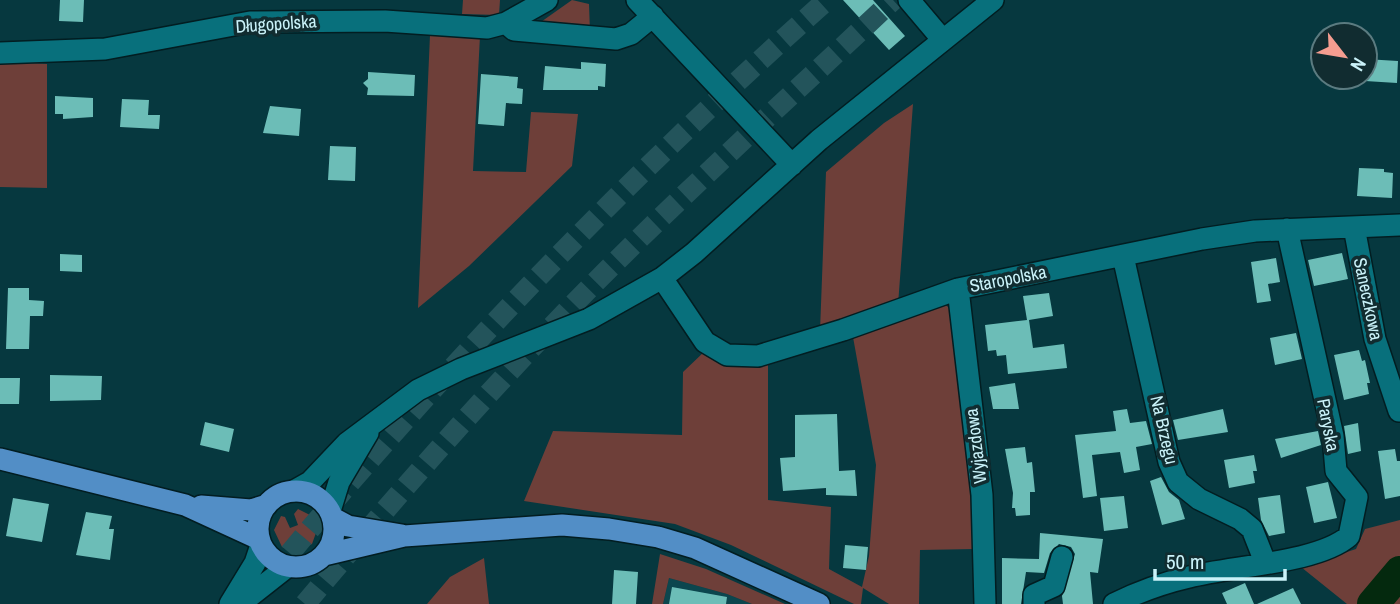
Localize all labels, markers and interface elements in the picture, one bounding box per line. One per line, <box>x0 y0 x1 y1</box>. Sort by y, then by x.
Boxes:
street label: Długopolska <box>235 8 317 39</box>
north arrow <box>1309 21 1379 91</box>
text: N <box>1345 53 1373 76</box>
street label: Saneczkowa <box>1348 255 1389 342</box>
street label: Staropolska <box>967 259 1049 298</box>
street label: Na Brzegu <box>1144 393 1185 467</box>
street label: Paryska <box>1311 396 1346 453</box>
street label: Wyjazdowa <box>959 407 993 485</box>
scale bar <box>1155 538 1284 582</box>
text: 50 m <box>1166 547 1204 576</box>

